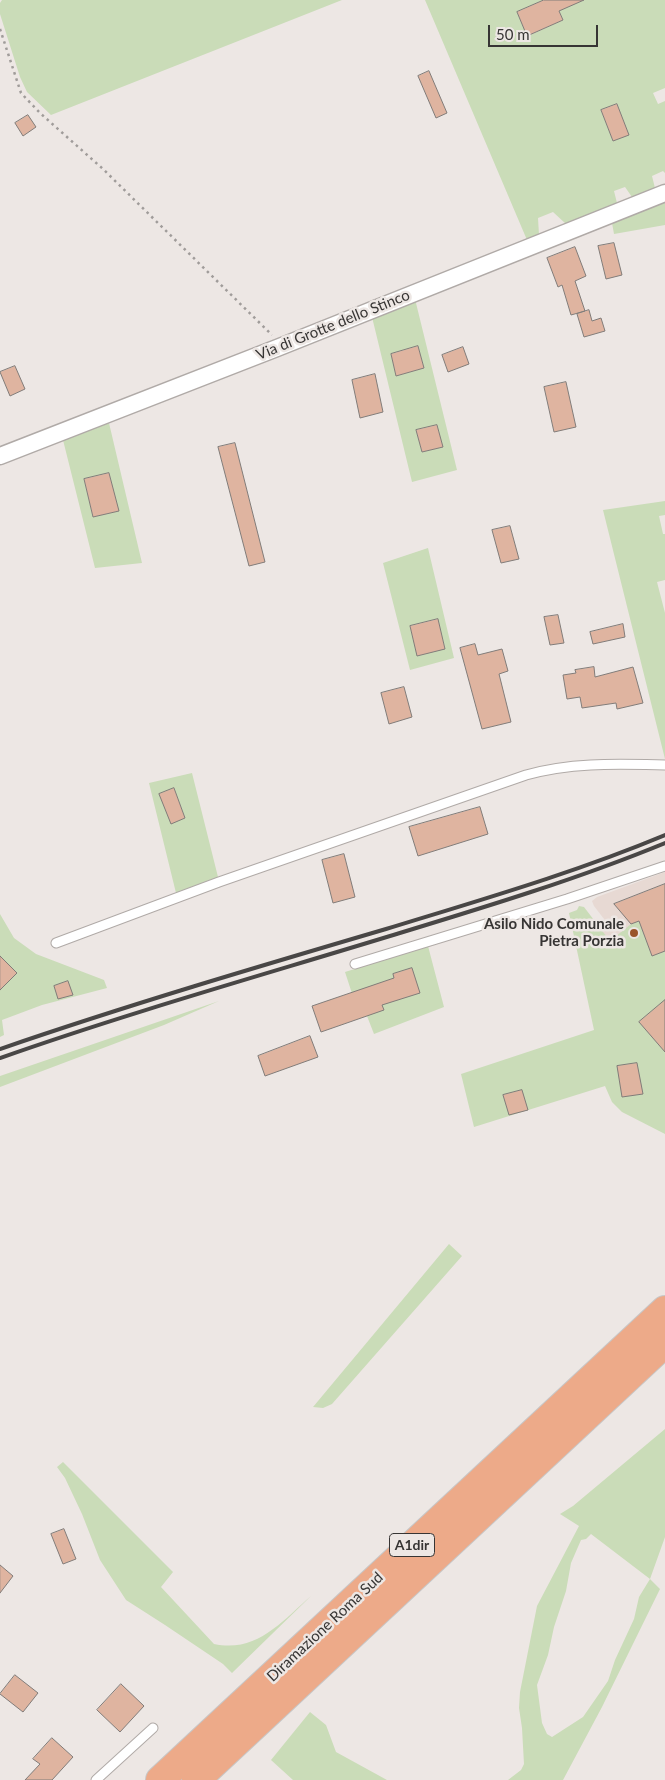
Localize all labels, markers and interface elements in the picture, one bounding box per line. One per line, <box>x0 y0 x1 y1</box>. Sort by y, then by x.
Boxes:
scale bar <box>490 15 600 47</box>
text: 50 m <box>496 25 530 43</box>
street label: Via di Grotte dello Stinco <box>254 286 412 364</box>
place label: Asilo Nido Comunale Pietra Porzia <box>484 915 624 950</box>
marker: Asilo Nido Comunale Pietra Porzia <box>628 927 640 939</box>
road number: A1dir <box>390 1534 434 1556</box>
street label: Diramazione Roma Sud <box>263 1568 387 1686</box>

